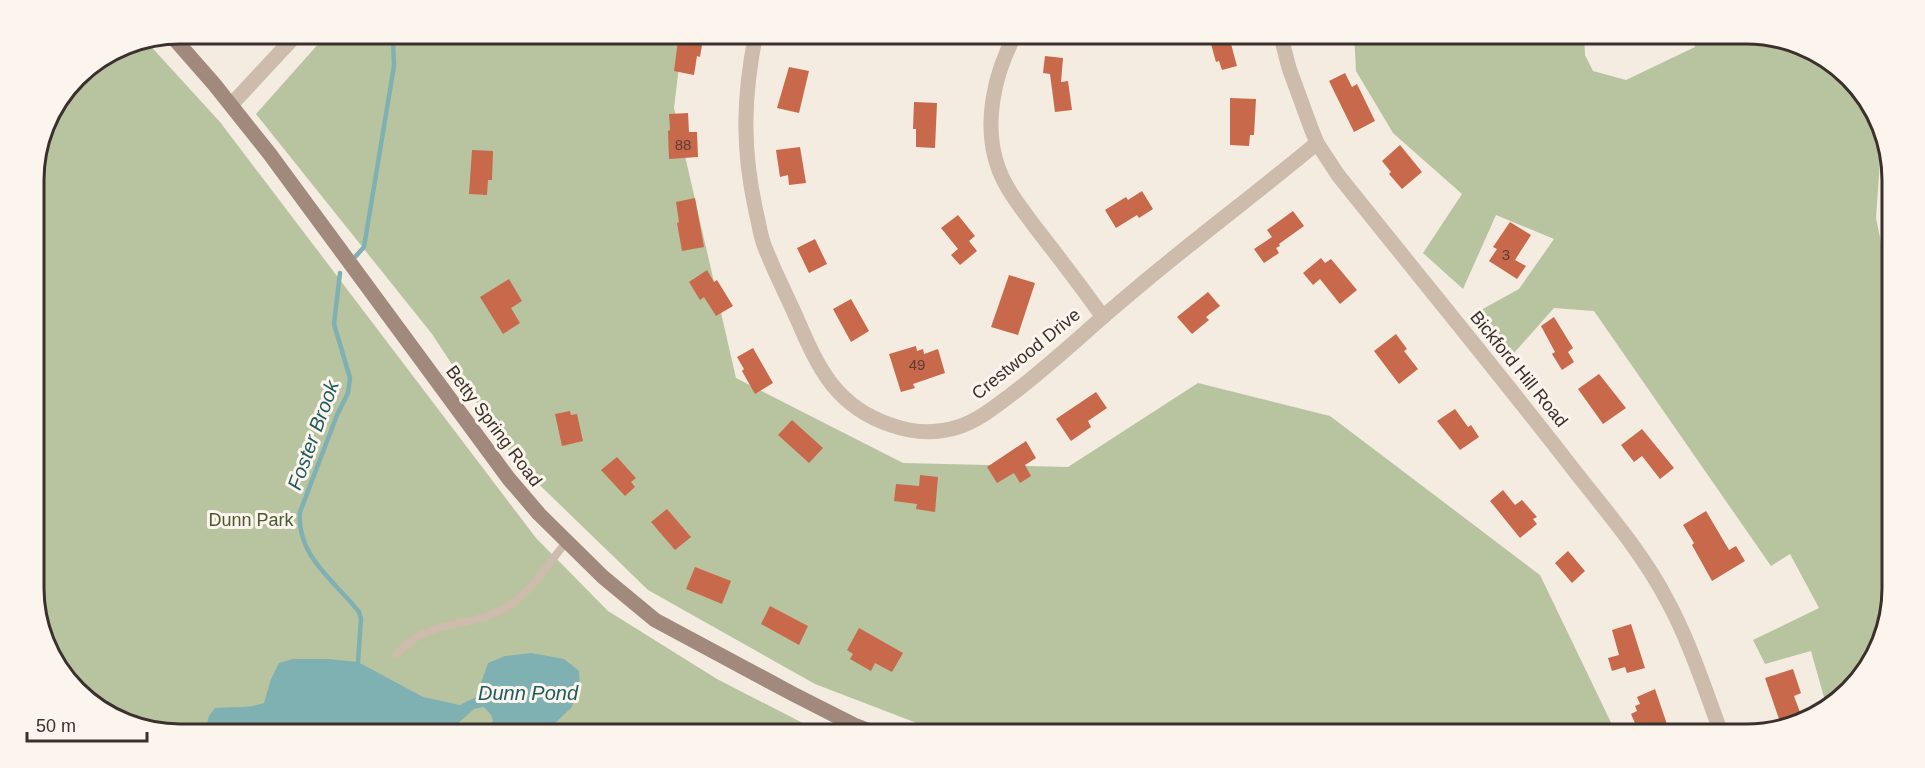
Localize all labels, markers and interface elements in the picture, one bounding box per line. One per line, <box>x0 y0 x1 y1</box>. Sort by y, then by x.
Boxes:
house number: 88 <box>675 136 691 153</box>
house number: 3 <box>1502 246 1510 263</box>
street label: Crestwood Drive <box>968 304 1084 404</box>
street label: Bickford Hill Road <box>1466 307 1572 431</box>
house number: 49 <box>909 356 925 373</box>
street label: Betty Spring Road <box>442 362 546 490</box>
water label: Foster Brook <box>283 377 343 493</box>
park label: Dunn Park <box>208 510 295 530</box>
water label: Dunn Pond <box>478 682 579 704</box>
scale bar <box>27 705 147 743</box>
text: 50 m <box>36 716 76 736</box>

